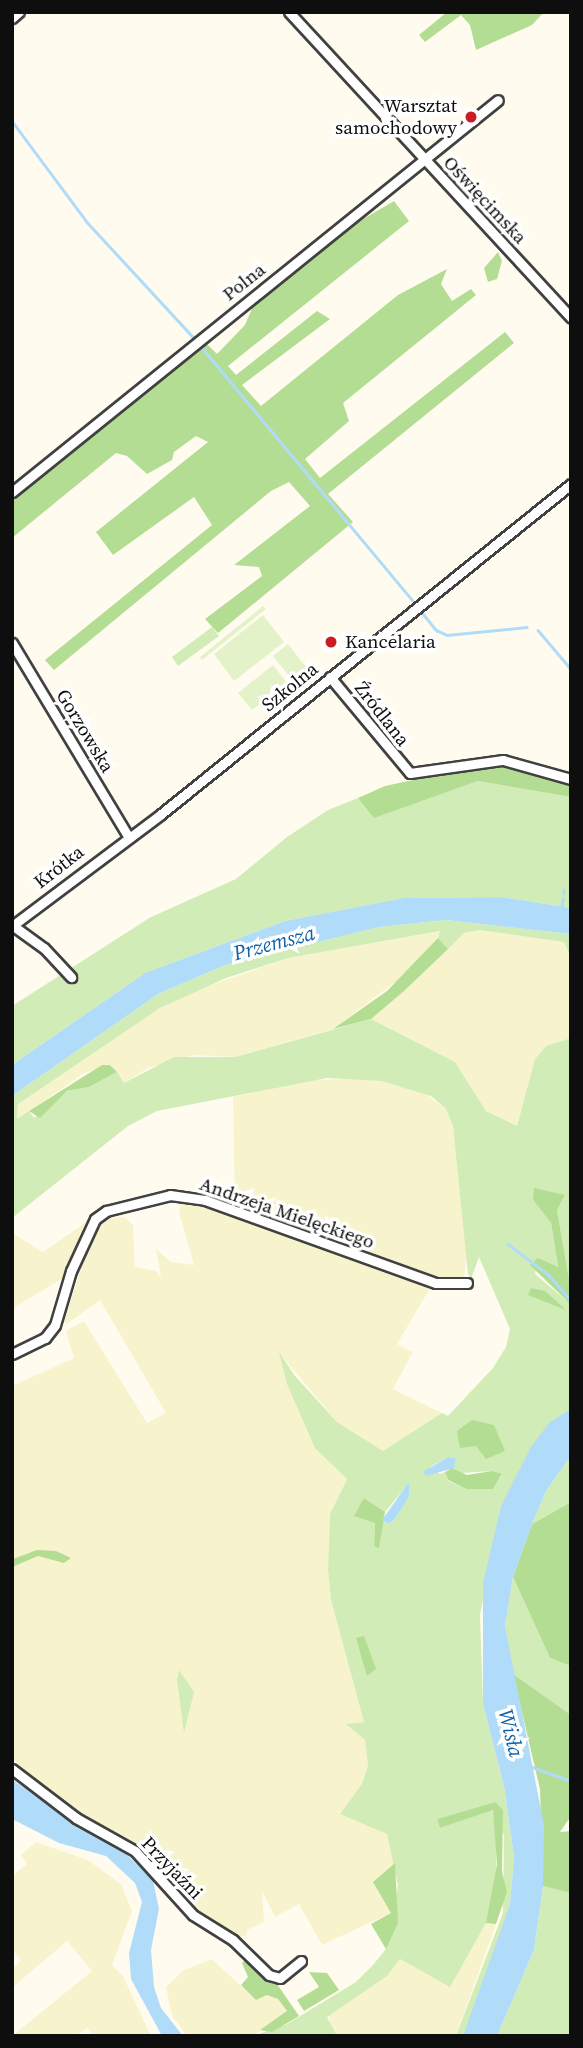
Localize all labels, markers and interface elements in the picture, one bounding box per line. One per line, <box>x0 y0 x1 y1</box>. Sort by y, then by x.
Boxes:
place label: Warsztat samochodowy <box>335 95 457 139</box>
marker: Warsztat samochodowy <box>463 109 479 125</box>
street label: Oświęcimska <box>439 151 531 249</box>
street label: Polna <box>218 258 270 306</box>
place label: Kancelaria <box>345 631 436 653</box>
marker: Kancelaria <box>323 634 339 650</box>
street label: Szkolna <box>257 658 323 716</box>
street label: Źródlana <box>350 677 414 751</box>
street label: Gorzowska <box>51 685 119 777</box>
street label: Krótka <box>30 840 88 894</box>
water label: Przemsza <box>230 920 318 966</box>
street label: Andrzeja Mielęckiego <box>197 1172 377 1254</box>
water label: Wisła <box>493 1706 529 1760</box>
street label: Przyjaźni <box>137 1832 207 1904</box>

